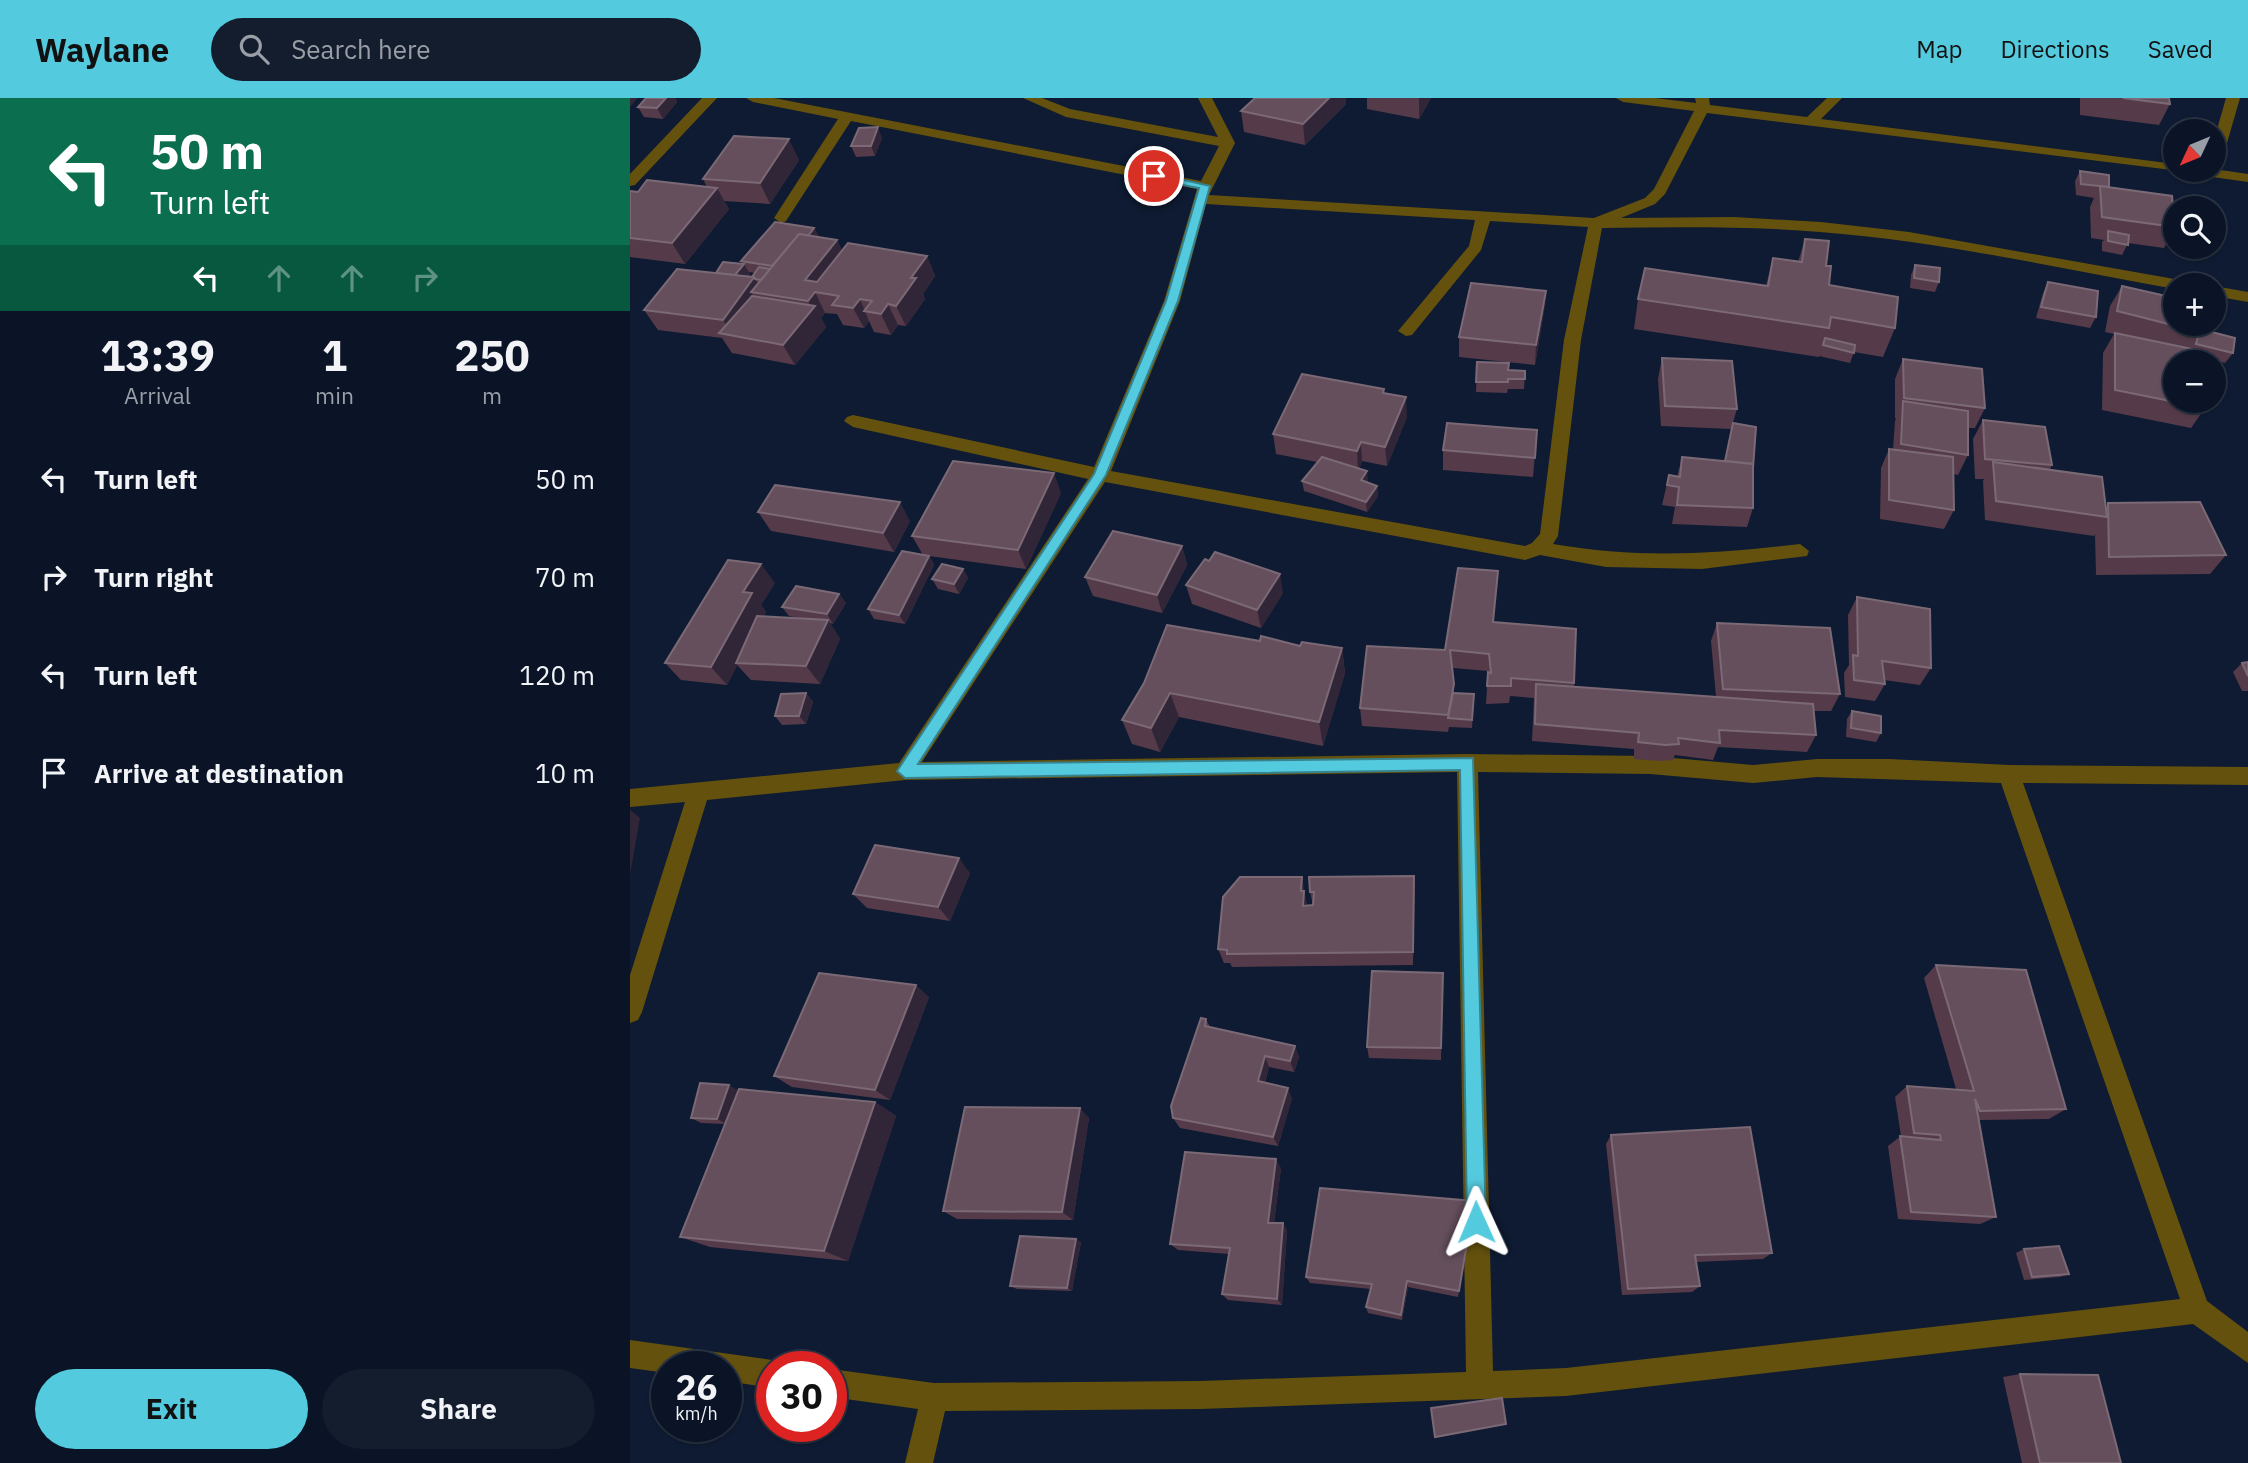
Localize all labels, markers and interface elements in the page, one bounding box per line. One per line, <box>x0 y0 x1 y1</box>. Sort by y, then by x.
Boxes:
search box <box>211 18 701 81</box>
text: Waylane <box>35 28 169 71</box>
icon: search <box>235 30 273 68</box>
text: Search here <box>291 32 431 66</box>
text: Map <box>1916 33 1962 65</box>
text: Directions <box>2000 33 2110 65</box>
text: Saved <box>2148 33 2213 65</box>
text: 50 m <box>150 119 264 182</box>
north arrow <box>2163 119 2226 182</box>
map controls <box>2163 119 2226 413</box>
icon: left <box>35 126 126 217</box>
pin <box>1124 146 1184 206</box>
icon: arrive <box>1135 157 1173 195</box>
text: Turn left <box>150 181 270 223</box>
button: search <box>2163 196 2226 259</box>
icon: left <box>187 259 225 297</box>
icon: ahead <box>260 259 298 297</box>
icon: ahead <box>333 259 371 297</box>
icon: right <box>406 259 444 297</box>
button: + <box>2163 273 2226 336</box>
text: 13:39 <box>100 328 215 383</box>
text: 1 <box>322 328 347 383</box>
text: 250 <box>454 328 530 383</box>
button: − <box>2163 350 2226 413</box>
text: Arrival <box>124 380 191 410</box>
text: min <box>315 380 354 410</box>
text: m <box>482 380 502 410</box>
icon: left <box>35 460 73 498</box>
text: Turn left <box>94 462 197 496</box>
text: 50 m <box>535 462 595 496</box>
icon: right <box>35 558 73 596</box>
text: Turn right <box>94 560 213 594</box>
text: 70 m <box>535 560 595 594</box>
icon: left <box>35 656 73 694</box>
text: Turn left <box>94 658 197 692</box>
text: 120 m <box>519 658 595 692</box>
icon: arrive <box>35 754 73 792</box>
text: Arrive at destination <box>94 756 344 790</box>
text: 10 m <box>535 756 595 790</box>
position arrow <box>1439 1185 1513 1259</box>
speed limit sign: 30 <box>756 1351 847 1442</box>
text: 26 <box>675 1364 718 1410</box>
button: Exit <box>35 1369 308 1449</box>
button: Share <box>322 1369 595 1449</box>
text: km/h <box>675 1402 718 1425</box>

